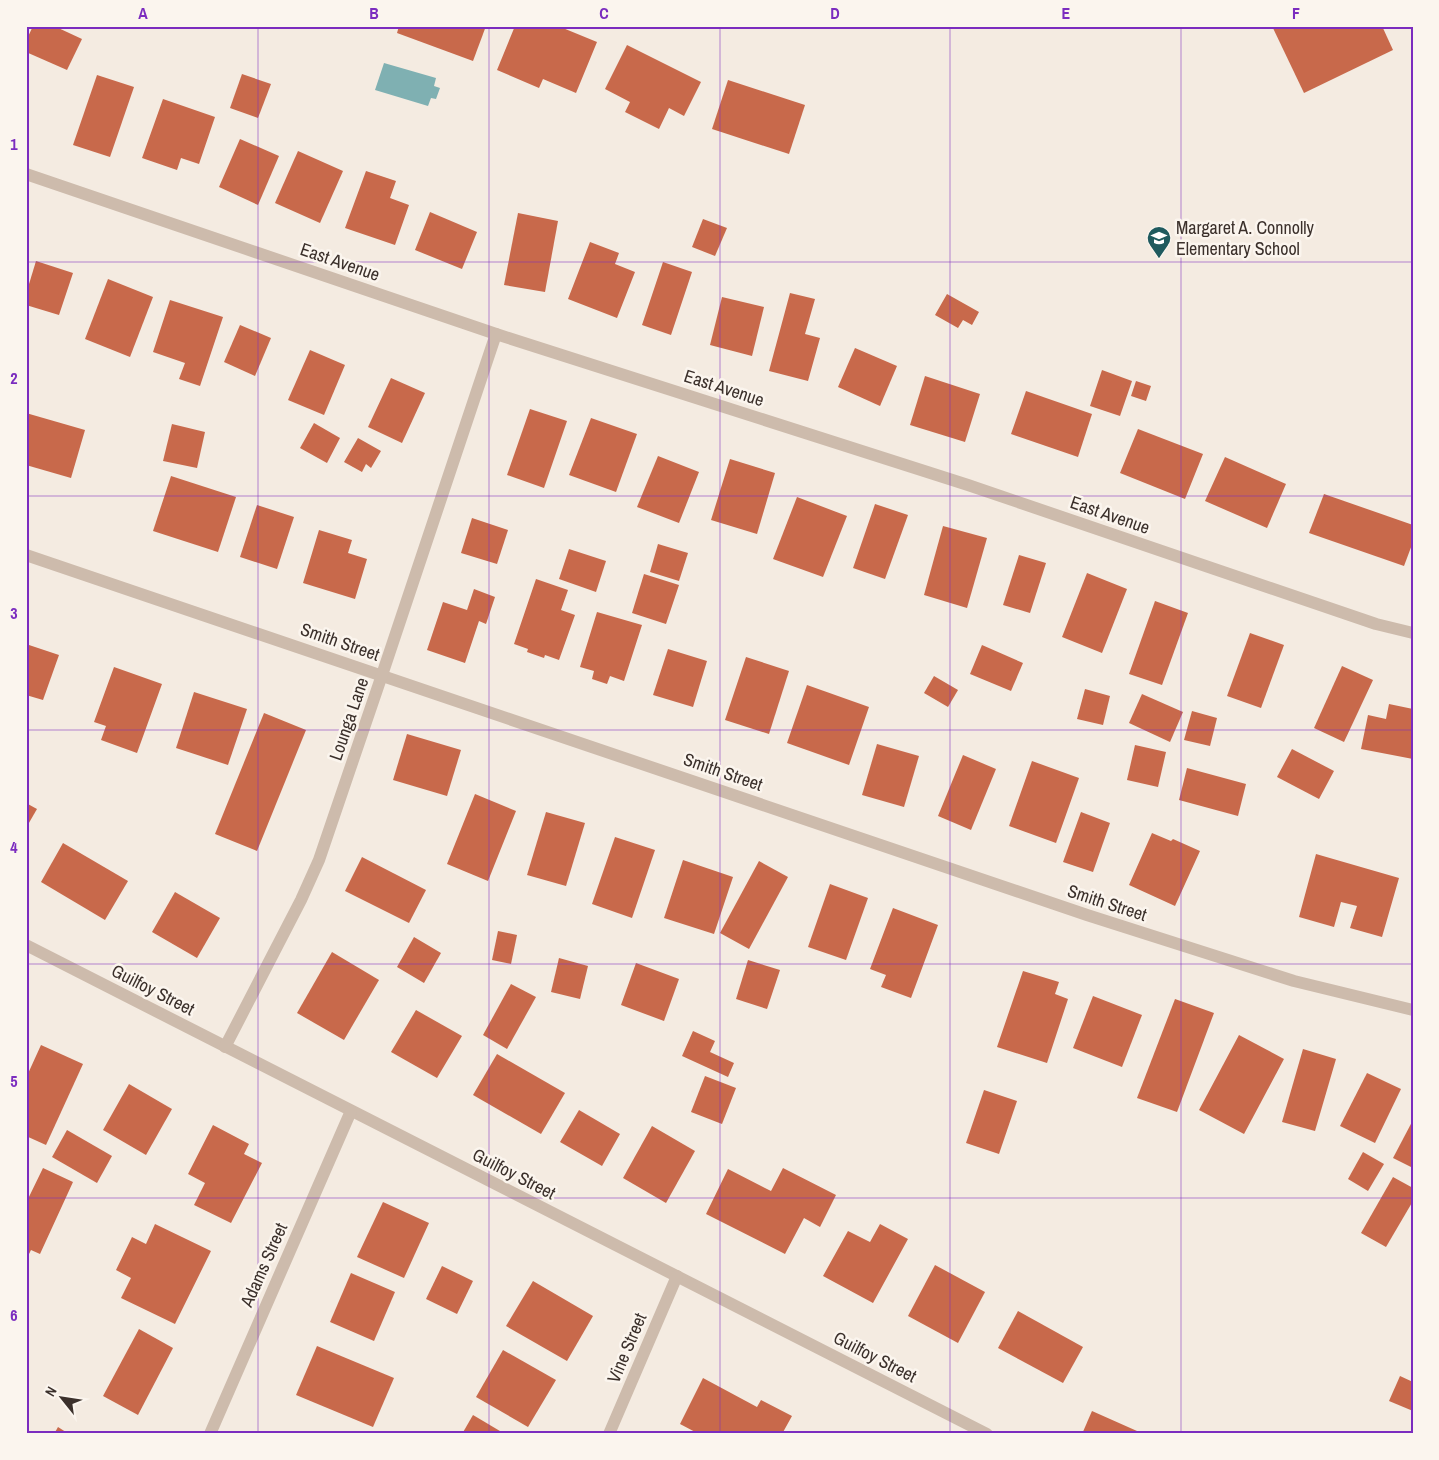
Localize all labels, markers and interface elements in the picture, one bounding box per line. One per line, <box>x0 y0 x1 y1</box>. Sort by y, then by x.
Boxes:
text: A <box>138 2 148 24</box>
text: B <box>369 2 379 24</box>
text: C <box>599 2 609 24</box>
text: D <box>830 2 840 24</box>
text: E <box>1062 2 1071 24</box>
text: F <box>1292 2 1300 24</box>
text: 1 <box>10 133 18 155</box>
place label: Margaret A. Connolly Elementary School <box>1176 215 1314 261</box>
school or university icon: Margaret A. Connolly Elementary School <box>1146 225 1172 259</box>
street label: East Avenue <box>297 236 383 287</box>
street label: East Avenue <box>681 363 767 412</box>
text: 2 <box>10 367 18 389</box>
street label: East Avenue <box>1067 489 1153 540</box>
text: 3 <box>10 602 18 624</box>
street label: Smith Street <box>297 616 383 667</box>
street label: Lounga Lane <box>323 674 374 764</box>
street label: Smith Street <box>680 746 766 797</box>
text: 4 <box>10 836 18 858</box>
street label: Smith Street <box>1064 878 1150 927</box>
street label: Guilfoy Street <box>107 958 199 1021</box>
text: 5 <box>10 1070 18 1092</box>
street label: Guilfoy Street <box>468 1142 560 1205</box>
street label: Adams Street <box>234 1219 293 1312</box>
text: 6 <box>10 1304 18 1326</box>
street label: Vine Street <box>601 1309 652 1387</box>
street label: Guilfoy Street <box>829 1325 921 1388</box>
north arrow <box>38 1372 88 1422</box>
text: N <box>41 1383 61 1400</box>

